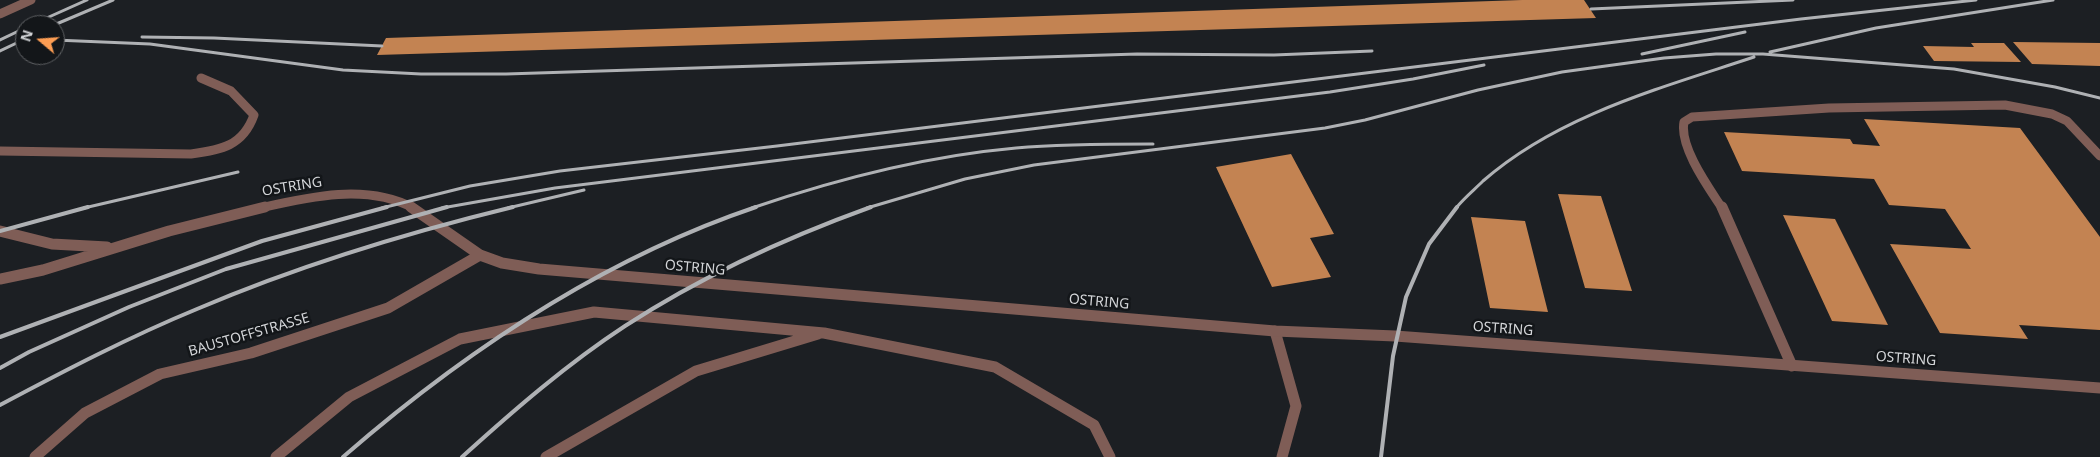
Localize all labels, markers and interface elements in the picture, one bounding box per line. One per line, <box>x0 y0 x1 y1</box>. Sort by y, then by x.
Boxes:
north arrow <box>15 15 65 65</box>
text: N <box>15 27 37 44</box>
street label: OSTRING <box>261 174 323 200</box>
street label: OSTRING <box>664 257 726 279</box>
street label: OSTRING <box>1068 291 1130 313</box>
street label: BAUSTOFFSTRASSE <box>187 310 311 360</box>
street label: OSTRING <box>1472 319 1534 339</box>
street label: OSTRING <box>1875 349 1937 369</box>

